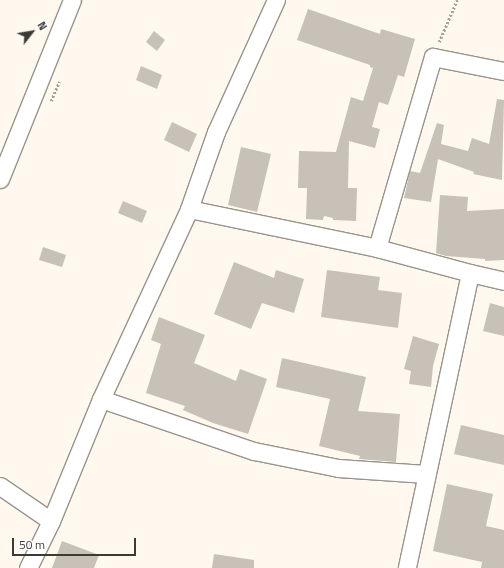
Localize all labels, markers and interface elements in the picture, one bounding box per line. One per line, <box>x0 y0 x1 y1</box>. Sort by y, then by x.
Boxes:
north arrow <box>12 12 52 52</box>
text: N <box>33 18 51 33</box>
scale bar <box>14 530 138 556</box>
text: 50 m <box>19 535 45 554</box>

